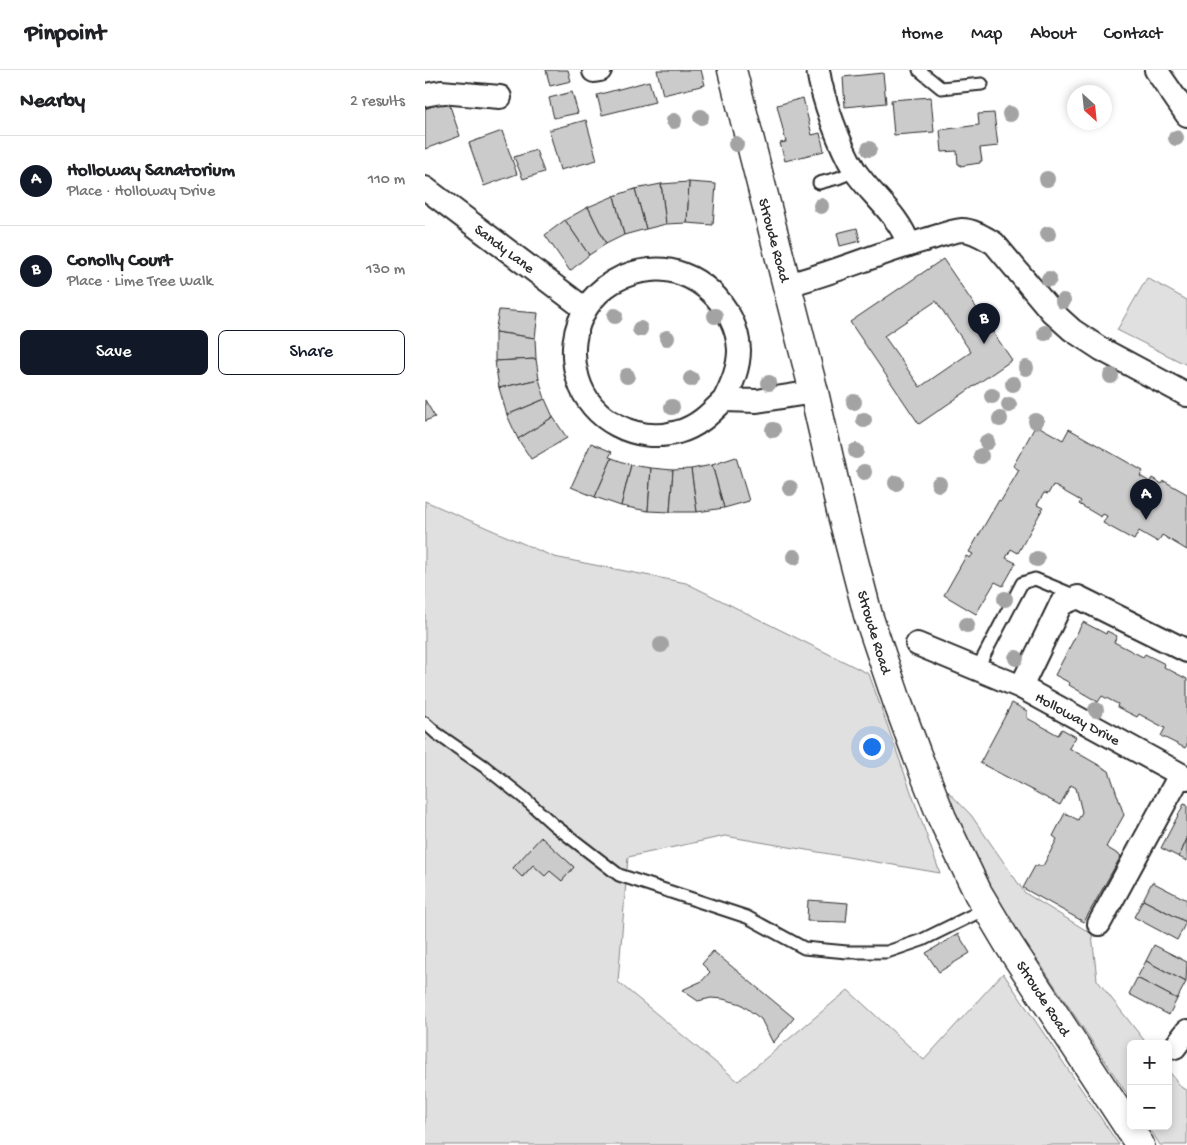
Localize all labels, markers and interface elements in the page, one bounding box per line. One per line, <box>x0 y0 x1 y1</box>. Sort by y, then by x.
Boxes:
text: Pinpoint <box>25 20 106 49</box>
text: Home <box>901 24 943 45</box>
text: Map <box>971 24 1002 45</box>
text: About <box>1030 24 1076 45</box>
text: Contact <box>1104 24 1162 45</box>
north arrow <box>1067 85 1112 130</box>
text: Nearby <box>20 90 85 115</box>
text: 2 results <box>350 93 405 112</box>
text: Holloway Sanatorium <box>67 160 235 183</box>
text: A <box>31 171 41 190</box>
text: 110 m <box>368 171 405 190</box>
text: Place · Holloway Drive <box>67 183 215 202</box>
street label: Stroude Road <box>753 197 793 286</box>
street label: Sandy Lane <box>470 221 538 278</box>
text: Conolly Court <box>67 250 172 273</box>
text: B <box>32 261 40 280</box>
text: 130 m <box>366 261 405 280</box>
text: Place · Lime Tree Walk <box>67 273 213 292</box>
pin: B <box>968 303 1000 344</box>
button: Save <box>20 330 208 375</box>
button: Share <box>218 330 405 375</box>
pin: A <box>1130 479 1162 520</box>
street label: Stroude Road <box>852 589 895 678</box>
street label: Holloway Drive <box>1031 689 1123 751</box>
your location <box>859 734 885 760</box>
street label: Stroude Road <box>1011 958 1074 1041</box>
map controls <box>1127 1040 1172 1130</box>
button: + <box>1127 1040 1172 1085</box>
button: − <box>1127 1085 1172 1130</box>

